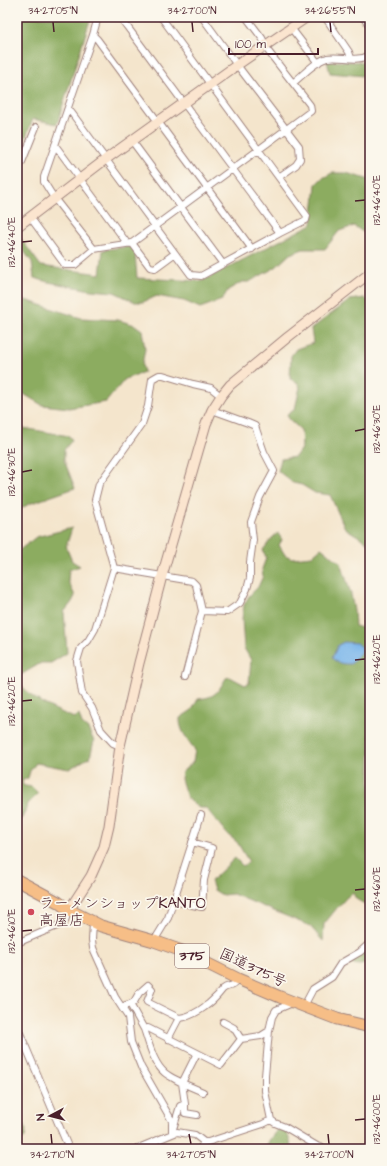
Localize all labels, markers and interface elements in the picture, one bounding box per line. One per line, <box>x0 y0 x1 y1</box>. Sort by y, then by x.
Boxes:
text: 34°27'05"N <box>28 4 78 18</box>
text: 34°27'00"N <box>168 4 216 18</box>
text: 34°26'55"N <box>305 4 355 18</box>
scale bar <box>229 30 318 56</box>
text: 100 m <box>235 36 266 53</box>
text: 132°46'40"E <box>370 175 384 225</box>
text: 132°46'40"E <box>5 217 19 267</box>
text: 132°46'30"E <box>370 405 384 453</box>
text: 132°46'30"E <box>5 448 19 496</box>
text: 132°46'20"E <box>370 634 384 684</box>
text: 132°46'20"E <box>5 676 19 726</box>
text: 132°46'10"E <box>370 866 384 911</box>
place label: ラーメンショップKANTO 高屋店 <box>39 893 206 931</box>
marker: ラーメンショップKANTO 高屋店 <box>26 907 36 917</box>
text: 132°46'10"E <box>5 908 19 953</box>
street label: 国道375号 <box>216 943 290 993</box>
road number: 375 <box>175 944 209 968</box>
text: 132°46'00"E <box>370 1094 384 1144</box>
north arrow <box>30 1096 70 1136</box>
text: N <box>33 1113 48 1121</box>
text: 34°27'10"N <box>30 1148 74 1162</box>
text: 34°27'05"N <box>166 1148 216 1162</box>
text: 34°27'00"N <box>305 1148 353 1162</box>

